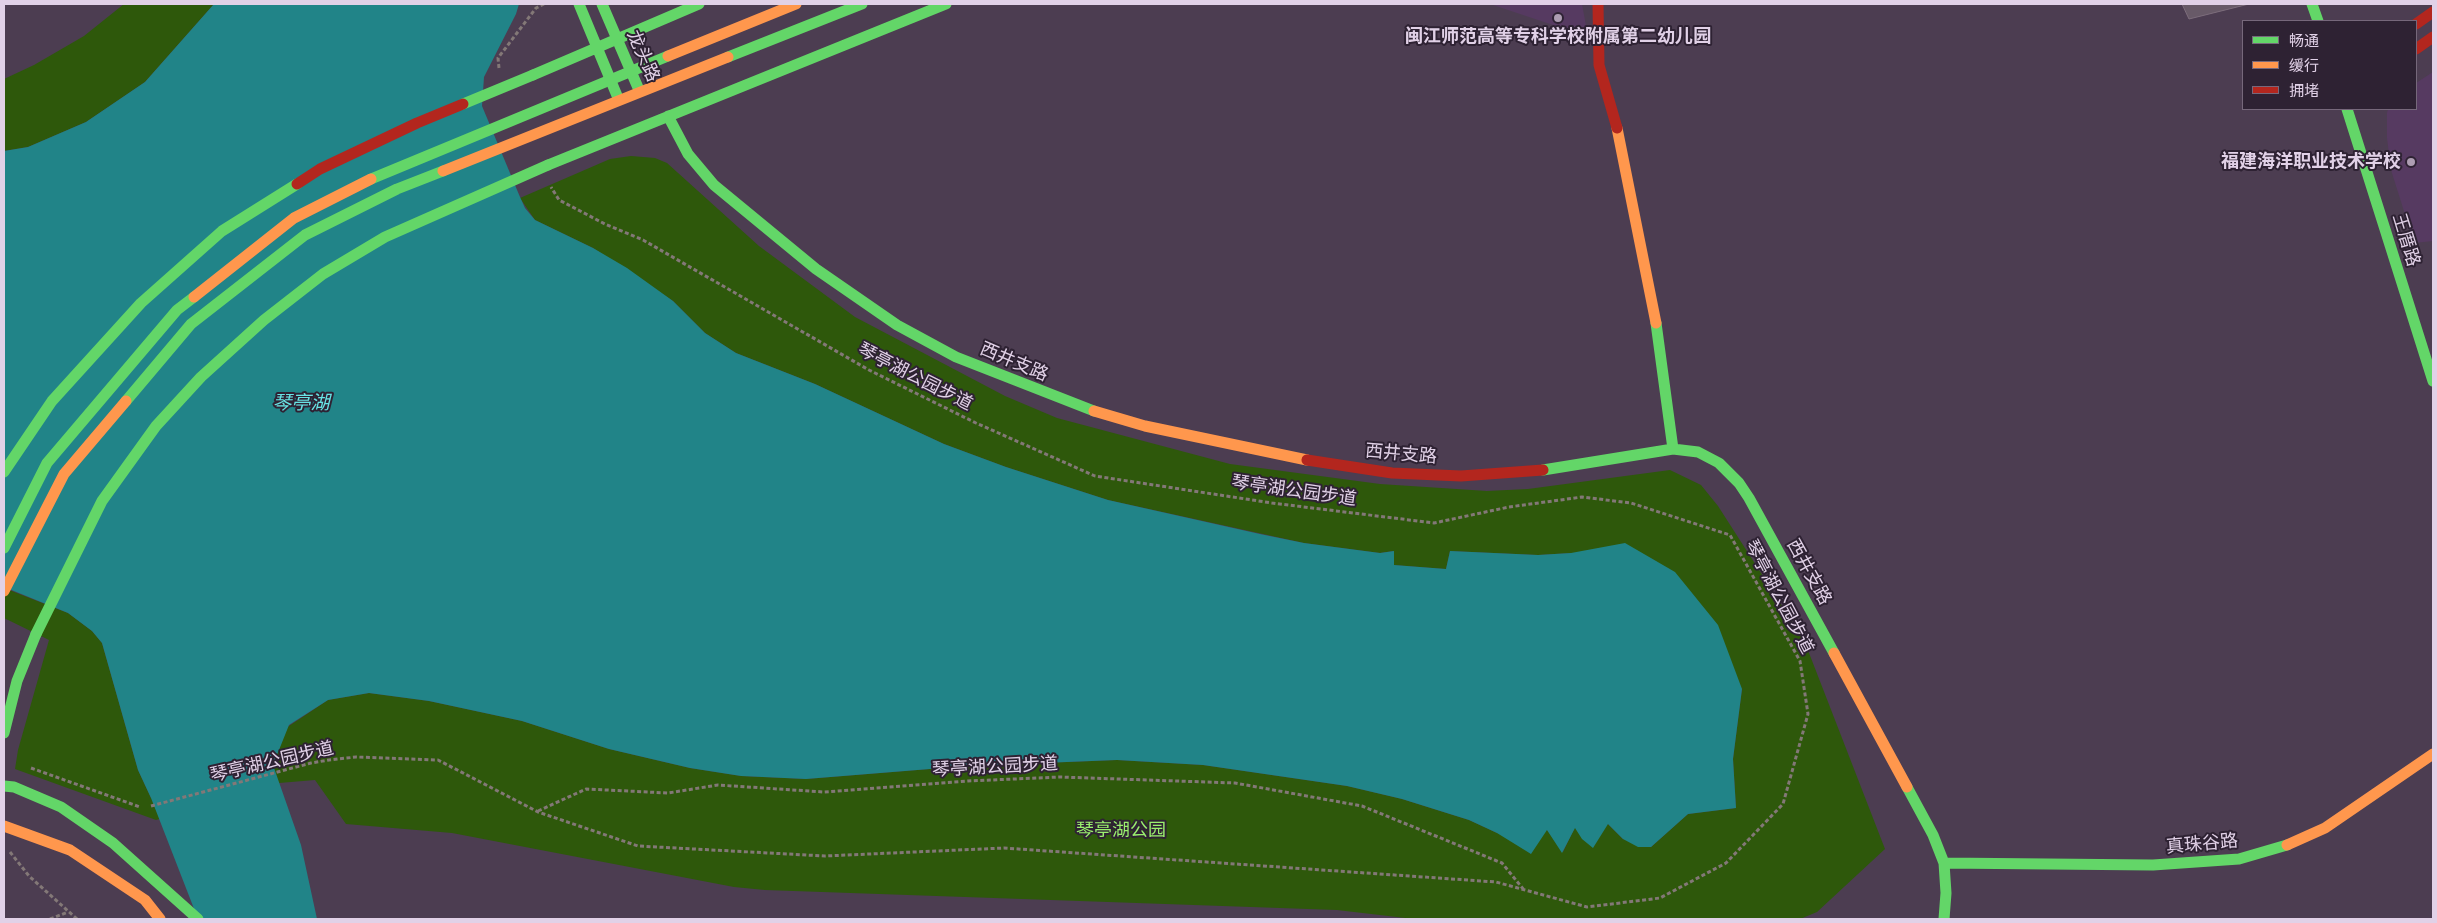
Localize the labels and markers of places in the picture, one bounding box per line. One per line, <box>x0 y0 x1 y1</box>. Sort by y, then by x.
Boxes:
marker: 闽江师范高等专科学校附属第二幼儿园 <box>1552 12 1564 24</box>
place label: 闽江师范高等专科学校附属第二幼儿园 <box>1405 26 1711 48</box>
place label: 福建海洋职业技术学校 <box>2221 151 2401 173</box>
marker: 福建海洋职业技术学校 <box>2405 156 2417 168</box>

